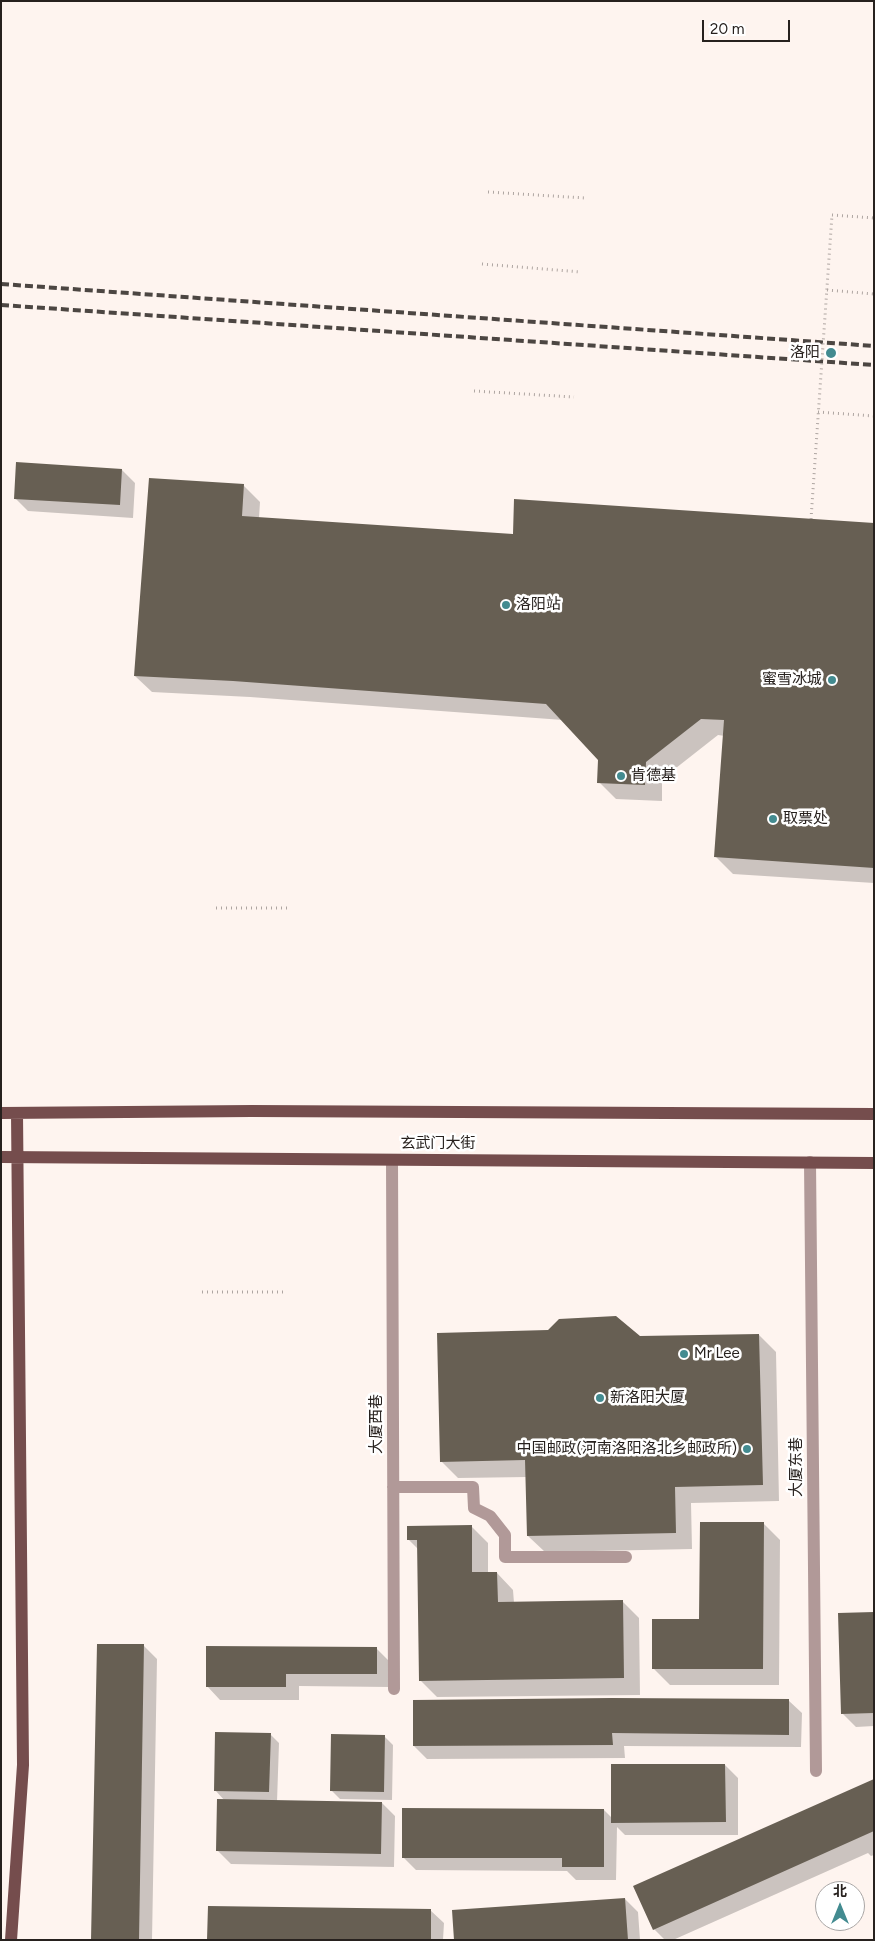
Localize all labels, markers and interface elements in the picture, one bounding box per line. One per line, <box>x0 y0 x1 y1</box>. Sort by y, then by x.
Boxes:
scale bar <box>705 10 792 42</box>
text: 20 m <box>710 20 744 38</box>
place label: 洛阳 <box>790 344 820 362</box>
marker: 洛阳 <box>824 346 838 360</box>
place label: 洛阳站 <box>516 596 561 614</box>
marker: 洛阳站 <box>500 599 512 611</box>
place label: 蜜雪冰城 <box>762 671 822 689</box>
marker: 蜜雪冰城 <box>826 674 838 686</box>
place label: 肯德基 <box>631 767 676 785</box>
marker: 肯德基 <box>615 770 627 782</box>
place label: 取票处 <box>783 810 828 828</box>
marker: 取票处 <box>767 813 779 825</box>
street label: 玄武门大街 <box>401 1135 475 1153</box>
place label: Mr Lee <box>694 1345 740 1363</box>
marker: Mr Lee <box>678 1348 690 1360</box>
place label: 新洛阳大厦 <box>610 1389 685 1407</box>
marker: 新洛阳大厦 <box>594 1392 606 1404</box>
street label: 大厦西巷 <box>368 1394 386 1454</box>
street label: 大厦东巷 <box>788 1437 806 1497</box>
place label: 中国邮政(河南洛阳洛北乡邮政所) <box>516 1440 737 1458</box>
marker: 中国邮政(河南洛阳洛北乡邮政所) <box>741 1443 753 1455</box>
north arrow <box>815 1881 865 1931</box>
text: 北 <box>833 1883 847 1900</box>

